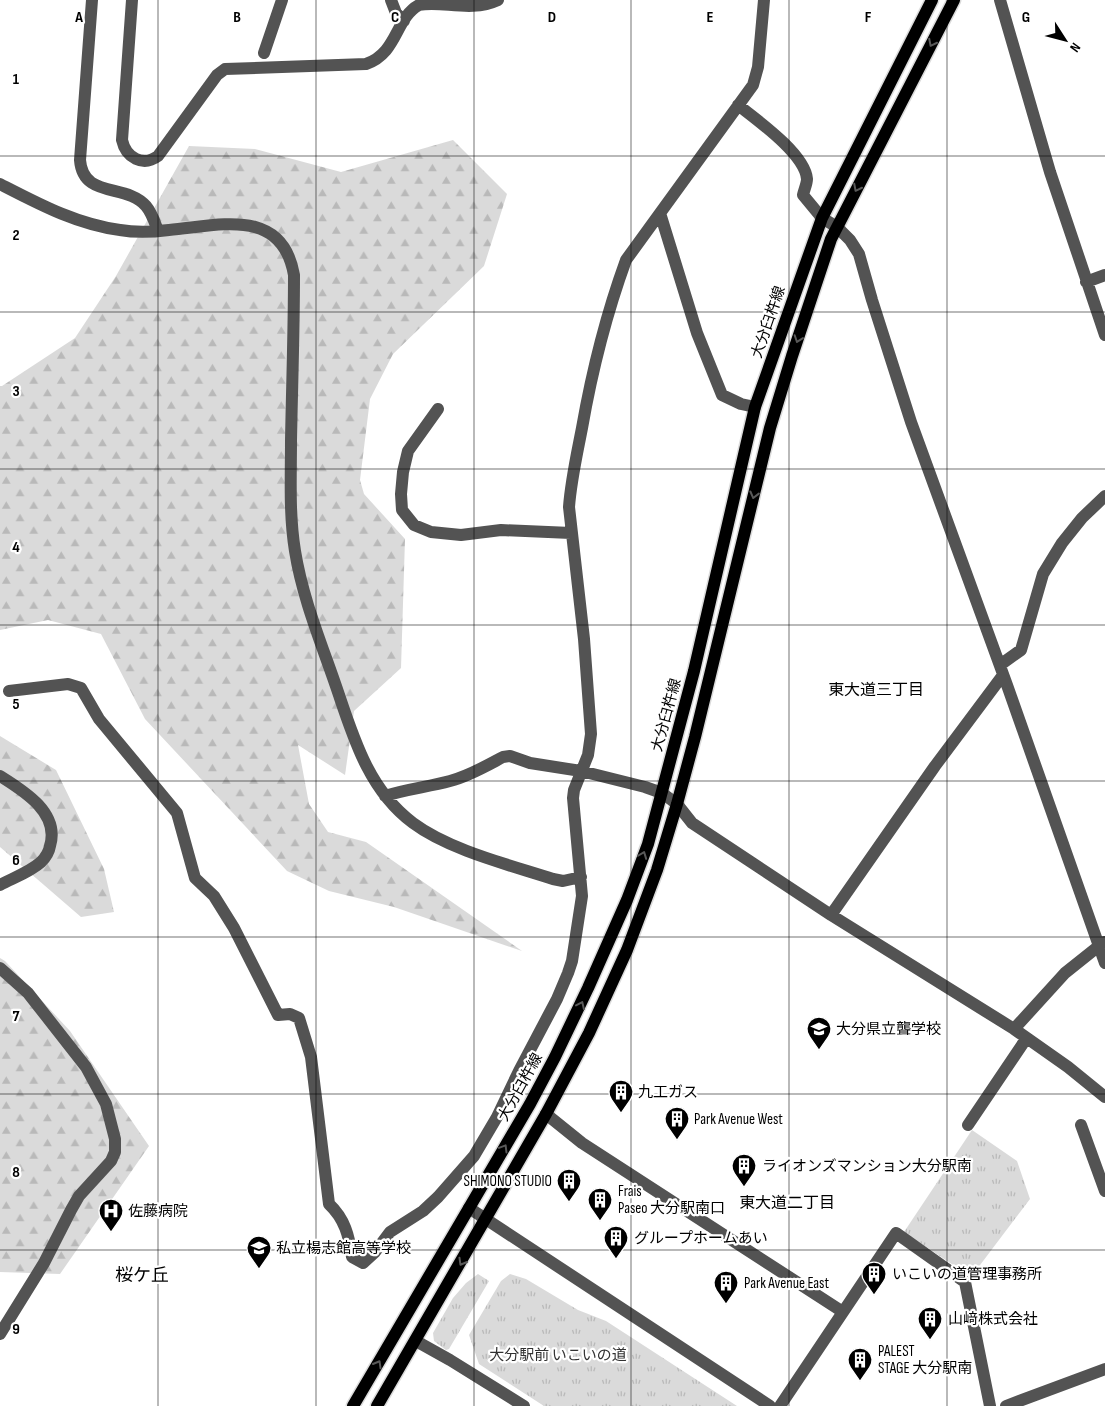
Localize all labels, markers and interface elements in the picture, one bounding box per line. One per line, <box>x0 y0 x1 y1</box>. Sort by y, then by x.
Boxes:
text: A <box>74 8 83 27</box>
text: B <box>233 8 241 27</box>
text: C <box>391 8 399 27</box>
text: D <box>548 8 556 27</box>
text: E <box>707 8 714 27</box>
text: F <box>865 8 872 27</box>
text: G <box>1022 8 1030 27</box>
north arrow <box>1040 15 1090 65</box>
one-way arrow <box>928 38 938 47</box>
text: N <box>1066 39 1084 55</box>
text: 1 <box>13 70 20 89</box>
one-way arrow <box>853 183 863 192</box>
text: 2 <box>12 226 20 245</box>
street label: 大分臼杵線 <box>747 284 790 361</box>
one-way arrow <box>793 334 803 342</box>
text: 3 <box>12 382 20 401</box>
one-way arrow <box>749 490 760 499</box>
text: 4 <box>12 538 20 557</box>
street label: 大分臼杵線 <box>648 676 685 754</box>
district label: 東大道三丁目 <box>828 681 924 700</box>
text: 5 <box>12 695 20 714</box>
text: 6 <box>12 851 20 870</box>
one-way arrow <box>637 851 648 860</box>
one-way arrow <box>574 1001 585 1010</box>
text: 7 <box>13 1007 20 1026</box>
school or university icon: 大分県立聾学校 <box>806 1016 832 1050</box>
place label: 大分県立聾学校 <box>836 1020 941 1039</box>
street label: 大分臼杵線 <box>494 1050 547 1125</box>
building icon: 九工ガス <box>608 1079 634 1113</box>
place label: 九工ガス <box>638 1083 698 1102</box>
building icon: Park Avenue West <box>664 1106 690 1140</box>
place label: Park Avenue West <box>694 1110 783 1129</box>
one-way arrow <box>498 1144 508 1153</box>
building icon: ライオンズマンション大分駅南 <box>731 1153 757 1187</box>
place label: ライオンズマンション大分駅南 <box>762 1157 972 1176</box>
text: 8 <box>12 1163 20 1182</box>
building icon: SHIMONO STUDIO <box>556 1168 582 1202</box>
place label: SHIMONO STUDIO <box>464 1172 552 1191</box>
place label: Frais Paseo 大分駅南口 <box>618 1182 725 1218</box>
building icon: Frais Paseo 大分駅南口 <box>587 1187 613 1221</box>
district label: 東大道二丁目 <box>739 1194 835 1213</box>
hospital icon: 佐藤病院 <box>98 1198 124 1232</box>
place label: 佐藤病院 <box>128 1202 188 1221</box>
building icon: グループホームあい <box>603 1225 629 1259</box>
place label: グループホームあい <box>634 1229 768 1248</box>
school or university icon: 私立楊志館高等学校 <box>246 1235 272 1269</box>
place label: 私立楊志館高等学校 <box>276 1239 411 1258</box>
one-way arrow <box>458 1256 468 1265</box>
building icon: いこいの道管理事務所 <box>861 1261 887 1295</box>
district label: 桜ケ丘 <box>115 1265 169 1286</box>
place label: いこいの道管理事務所 <box>892 1265 1042 1284</box>
building icon: Park Avenue East <box>713 1270 739 1304</box>
place label: Park Avenue East <box>744 1274 830 1293</box>
building icon: 山﨑株式会社 <box>917 1306 943 1340</box>
place label: 山﨑株式会社 <box>948 1310 1038 1329</box>
text: 9 <box>12 1320 20 1339</box>
place label: PALEST STAGE 大分駅南 <box>878 1342 972 1378</box>
park label: 大分駅前 いこいの道 <box>489 1346 627 1365</box>
building icon: PALEST STAGE 大分駅南 <box>847 1347 873 1381</box>
one-way arrow <box>371 1360 381 1369</box>

